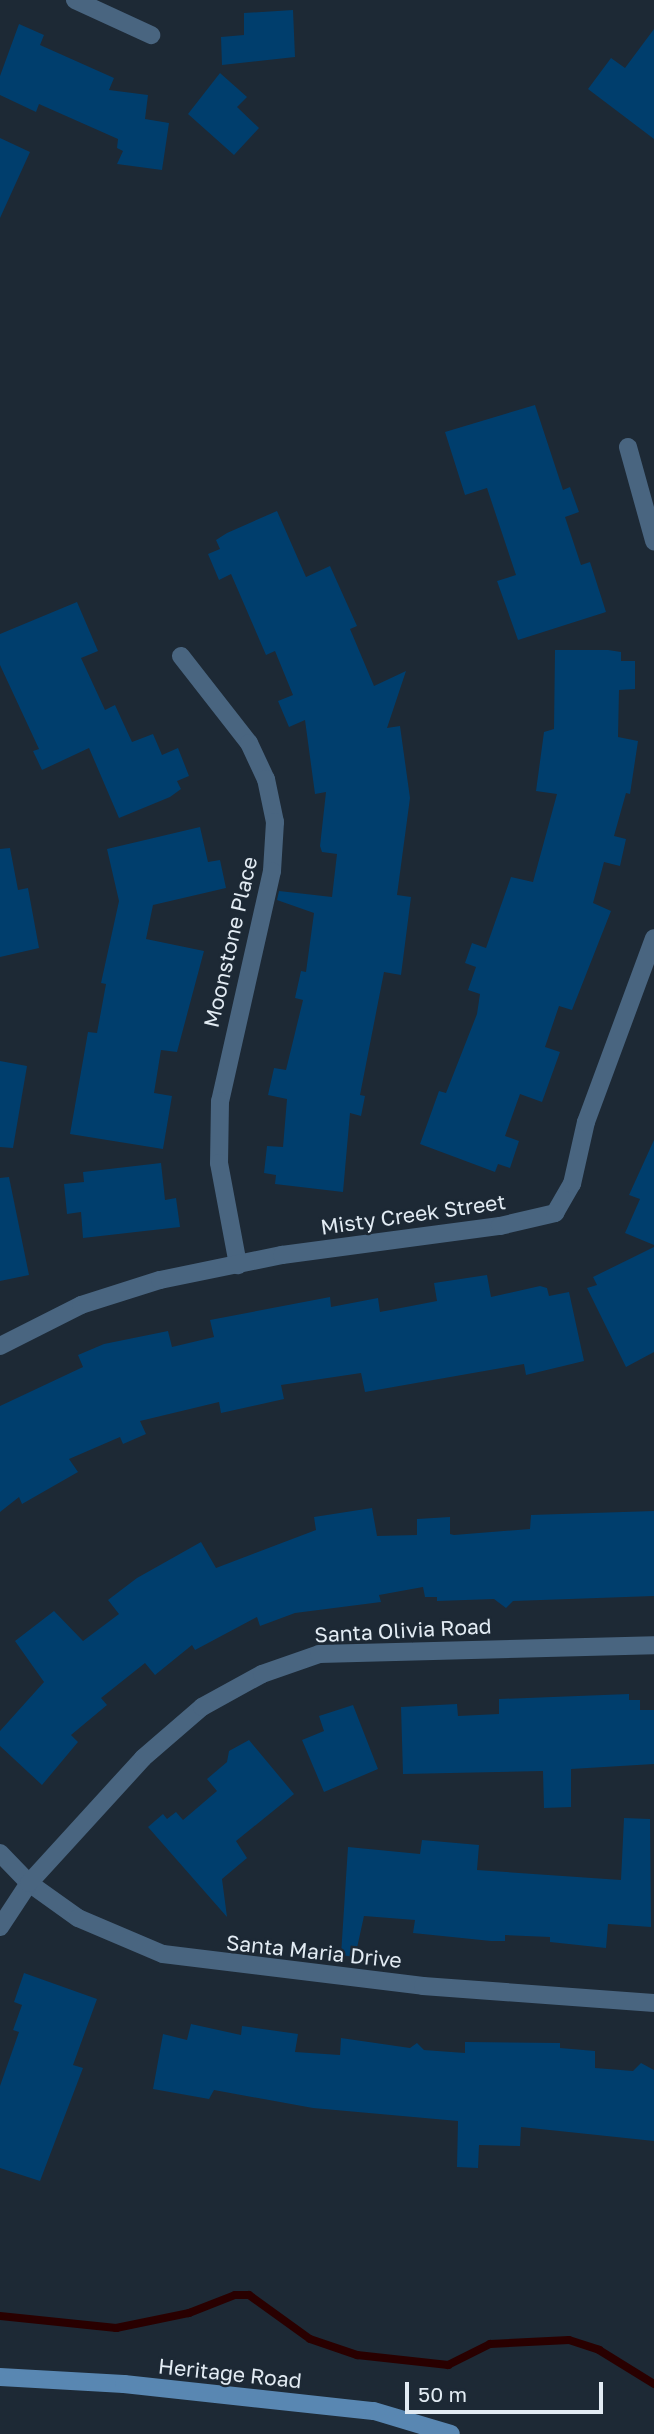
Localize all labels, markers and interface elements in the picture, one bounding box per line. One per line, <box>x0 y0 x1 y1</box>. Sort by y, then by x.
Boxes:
street label: Moonstone Place <box>198 854 262 1030</box>
street label: Misty Creek Street <box>319 1189 507 1239</box>
street label: Santa Olivia Road <box>314 1613 492 1647</box>
street label: Santa Maria Drive <box>225 1929 403 1973</box>
street label: Heritage Road <box>157 2353 303 2393</box>
scale bar <box>409 2368 607 2412</box>
text: 50 m <box>418 2381 467 2407</box>

